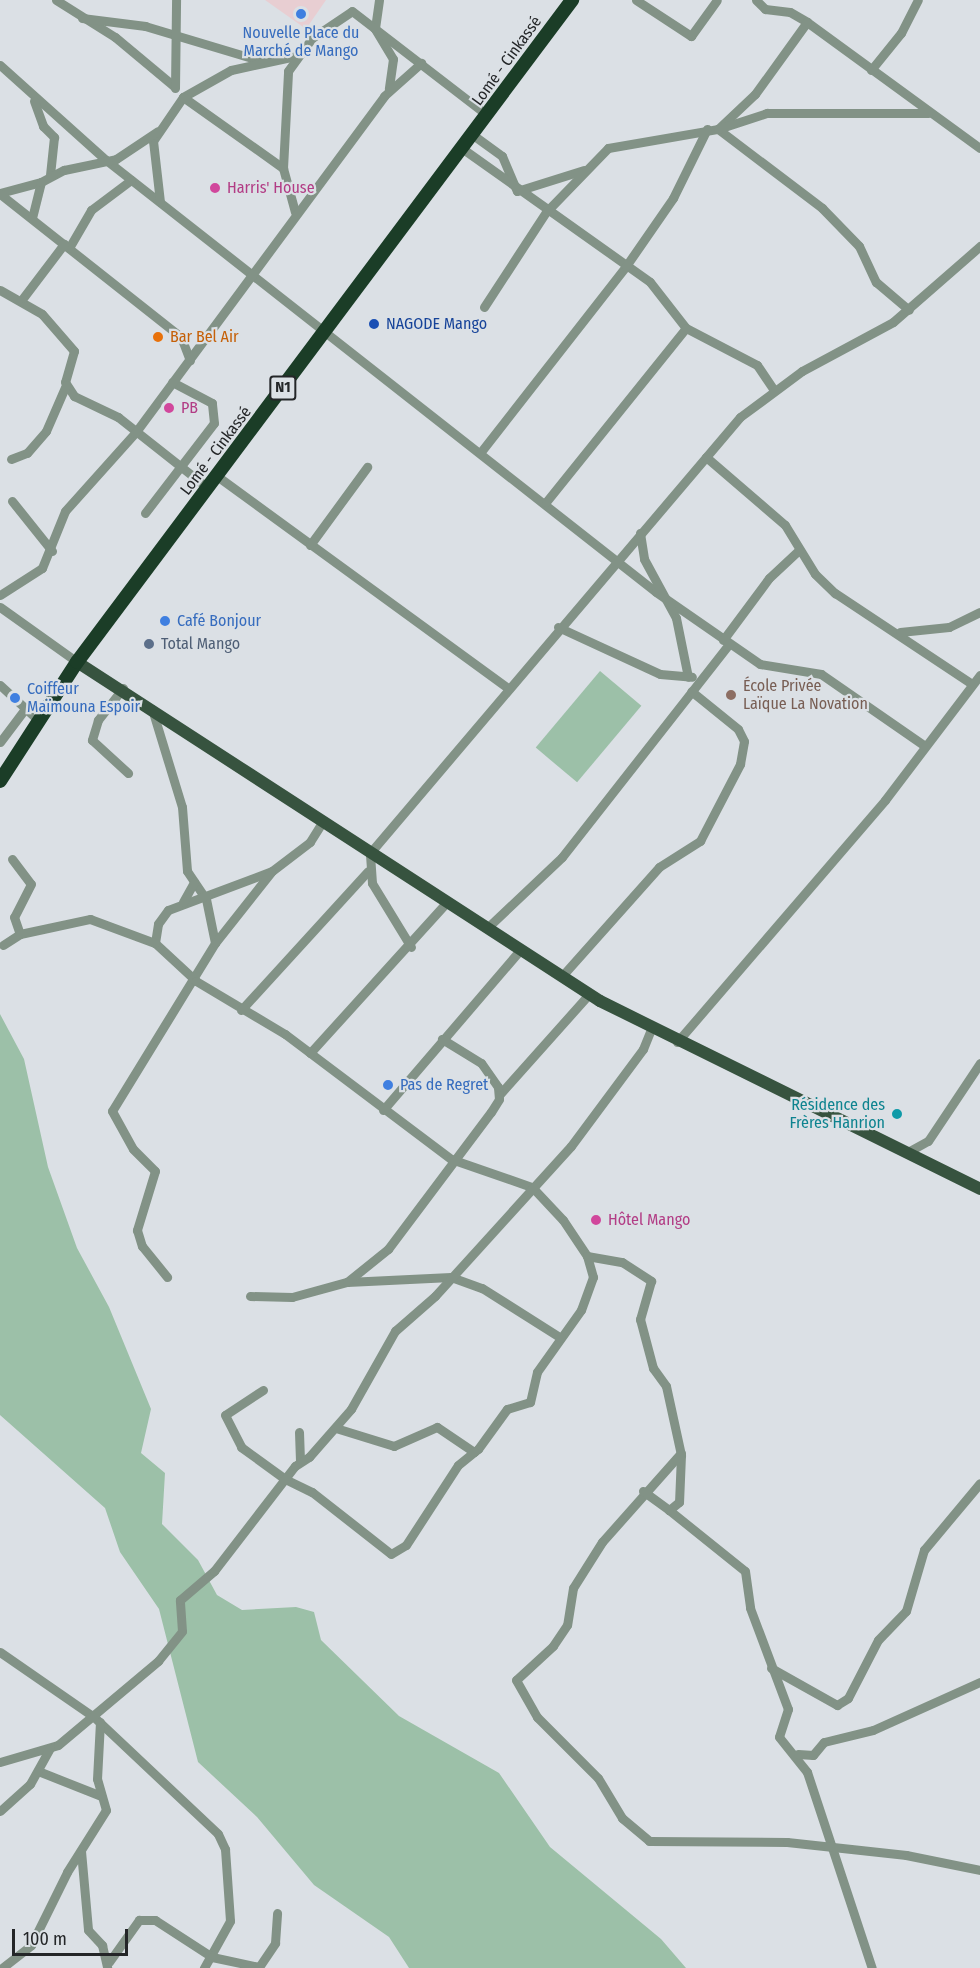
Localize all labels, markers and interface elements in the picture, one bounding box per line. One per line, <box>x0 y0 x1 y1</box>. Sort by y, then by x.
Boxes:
marker: Nouvelle Place du Marché de Mango <box>294 7 308 21</box>
street label: Lomé - Cinkassé <box>468 13 546 109</box>
place label: Nouvelle Place du Marché de Mango <box>243 23 359 61</box>
place label: Harris' House <box>227 178 315 198</box>
marker: Harris' House <box>208 181 222 195</box>
place label: NAGODE Mango <box>386 314 487 334</box>
marker: NAGODE Mango <box>367 317 381 331</box>
place label: Bar Bel Air <box>170 327 239 347</box>
marker: Bar Bel Air <box>151 330 165 344</box>
road number: N1 <box>268 376 298 400</box>
place label: PB <box>181 398 198 418</box>
marker: PB <box>162 401 176 415</box>
street label: Lomé - Cinkassé <box>177 403 255 499</box>
place label: Café Bonjour <box>177 611 261 631</box>
marker: Café Bonjour <box>158 614 172 628</box>
place label: Total Mango <box>161 634 240 654</box>
marker: Total Mango <box>142 637 156 651</box>
place label: École Privée Laïque La Novation <box>743 676 868 714</box>
place label: Coiffeur Maïmouna Espoir <box>27 679 140 717</box>
marker: École Privée Laïque La Novation <box>724 688 738 702</box>
marker: Coiffeur Maïmouna Espoir <box>8 691 22 705</box>
place label: Pas de Regret <box>400 1075 488 1095</box>
marker: Pas de Regret <box>381 1078 395 1092</box>
place label: Résidence des Frères Hanrion <box>789 1095 885 1133</box>
marker: Résidence des Frères Hanrion <box>890 1107 904 1121</box>
place label: Hôtel Mango <box>608 1210 690 1230</box>
marker: Hôtel Mango <box>589 1213 603 1227</box>
scale bar <box>15 1917 130 1955</box>
text: 100 m <box>23 1928 67 1950</box>

